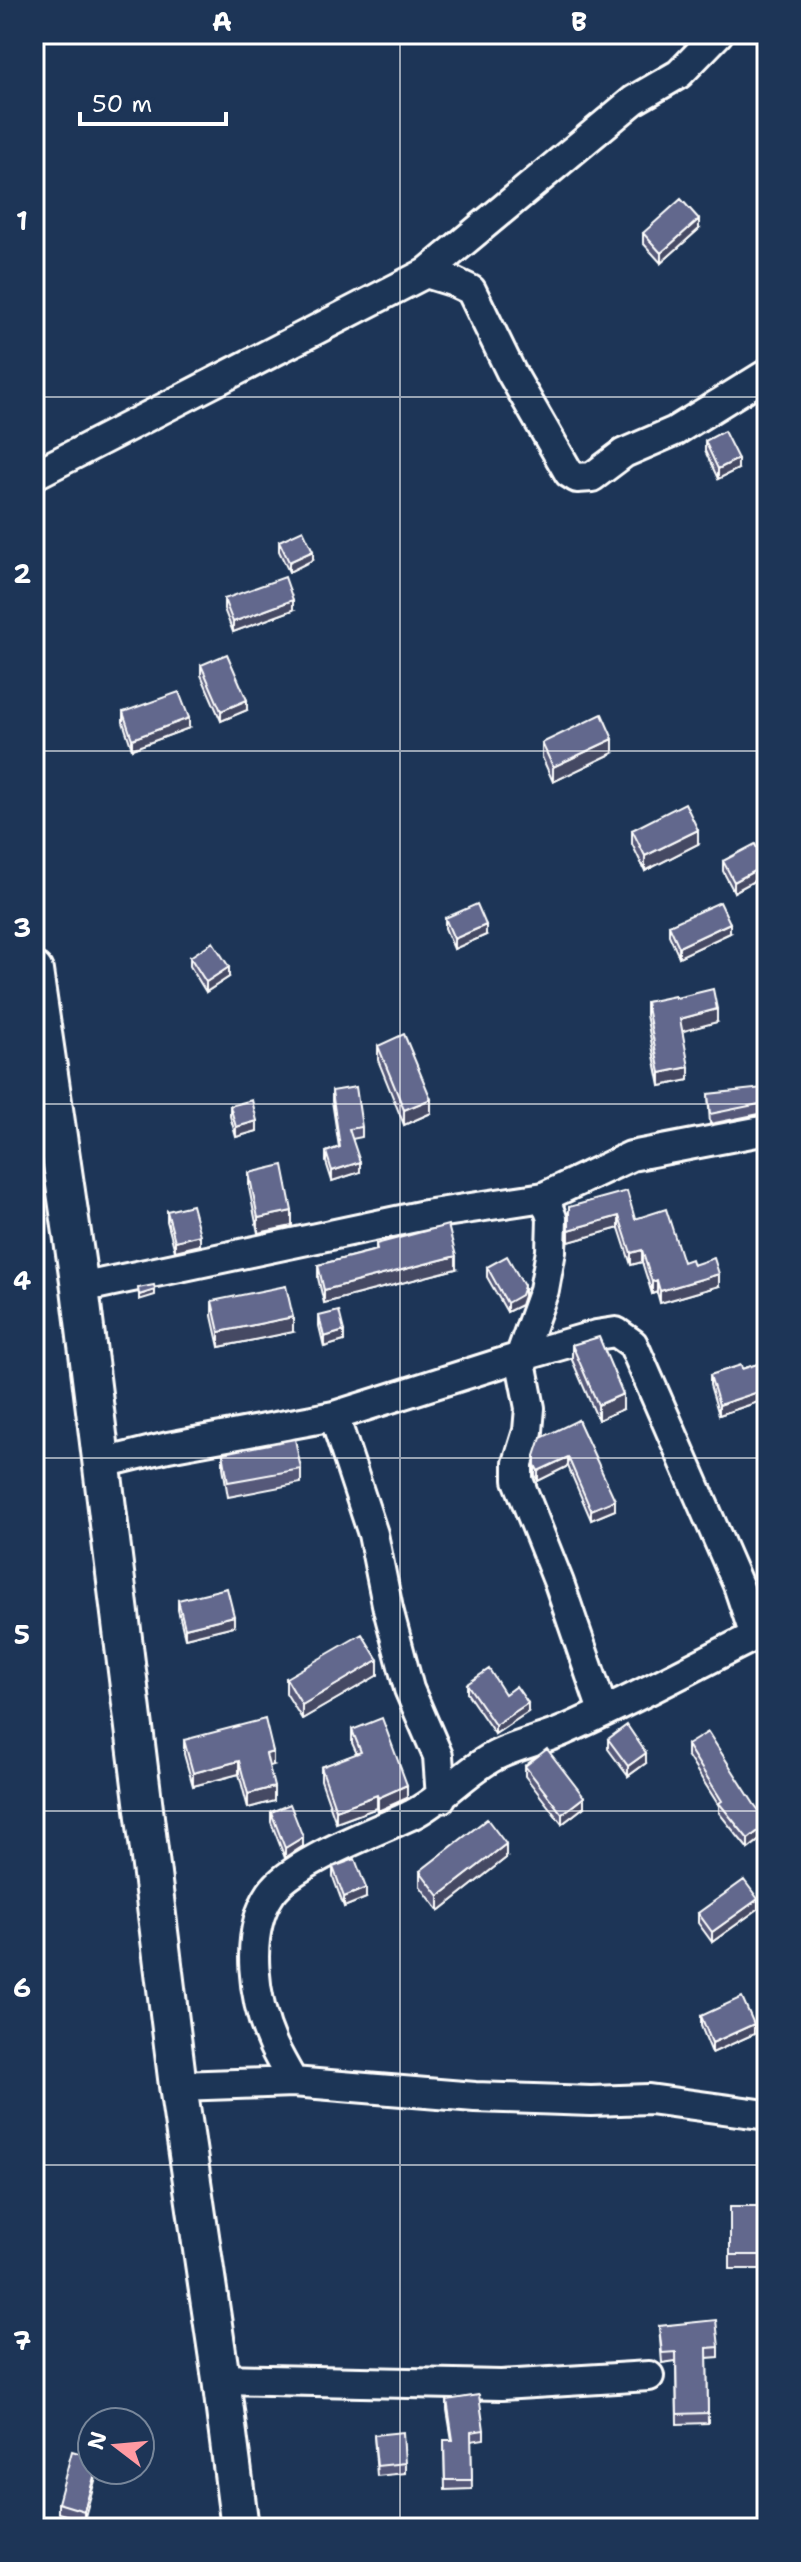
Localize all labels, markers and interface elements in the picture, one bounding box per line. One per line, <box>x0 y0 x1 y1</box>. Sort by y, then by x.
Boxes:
text: A <box>212 4 232 39</box>
text: B <box>571 4 587 39</box>
scale bar <box>80 76 226 126</box>
text: 50 m <box>92 88 152 120</box>
text: 1 <box>16 203 28 238</box>
text: 2 <box>13 556 31 591</box>
text: 3 <box>13 910 31 945</box>
text: 4 <box>13 1263 31 1298</box>
text: 5 <box>14 1617 30 1652</box>
text: 6 <box>13 1970 31 2005</box>
text: 7 <box>13 2323 31 2358</box>
north arrow <box>76 2406 156 2486</box>
text: N <box>81 2428 114 2453</box>

